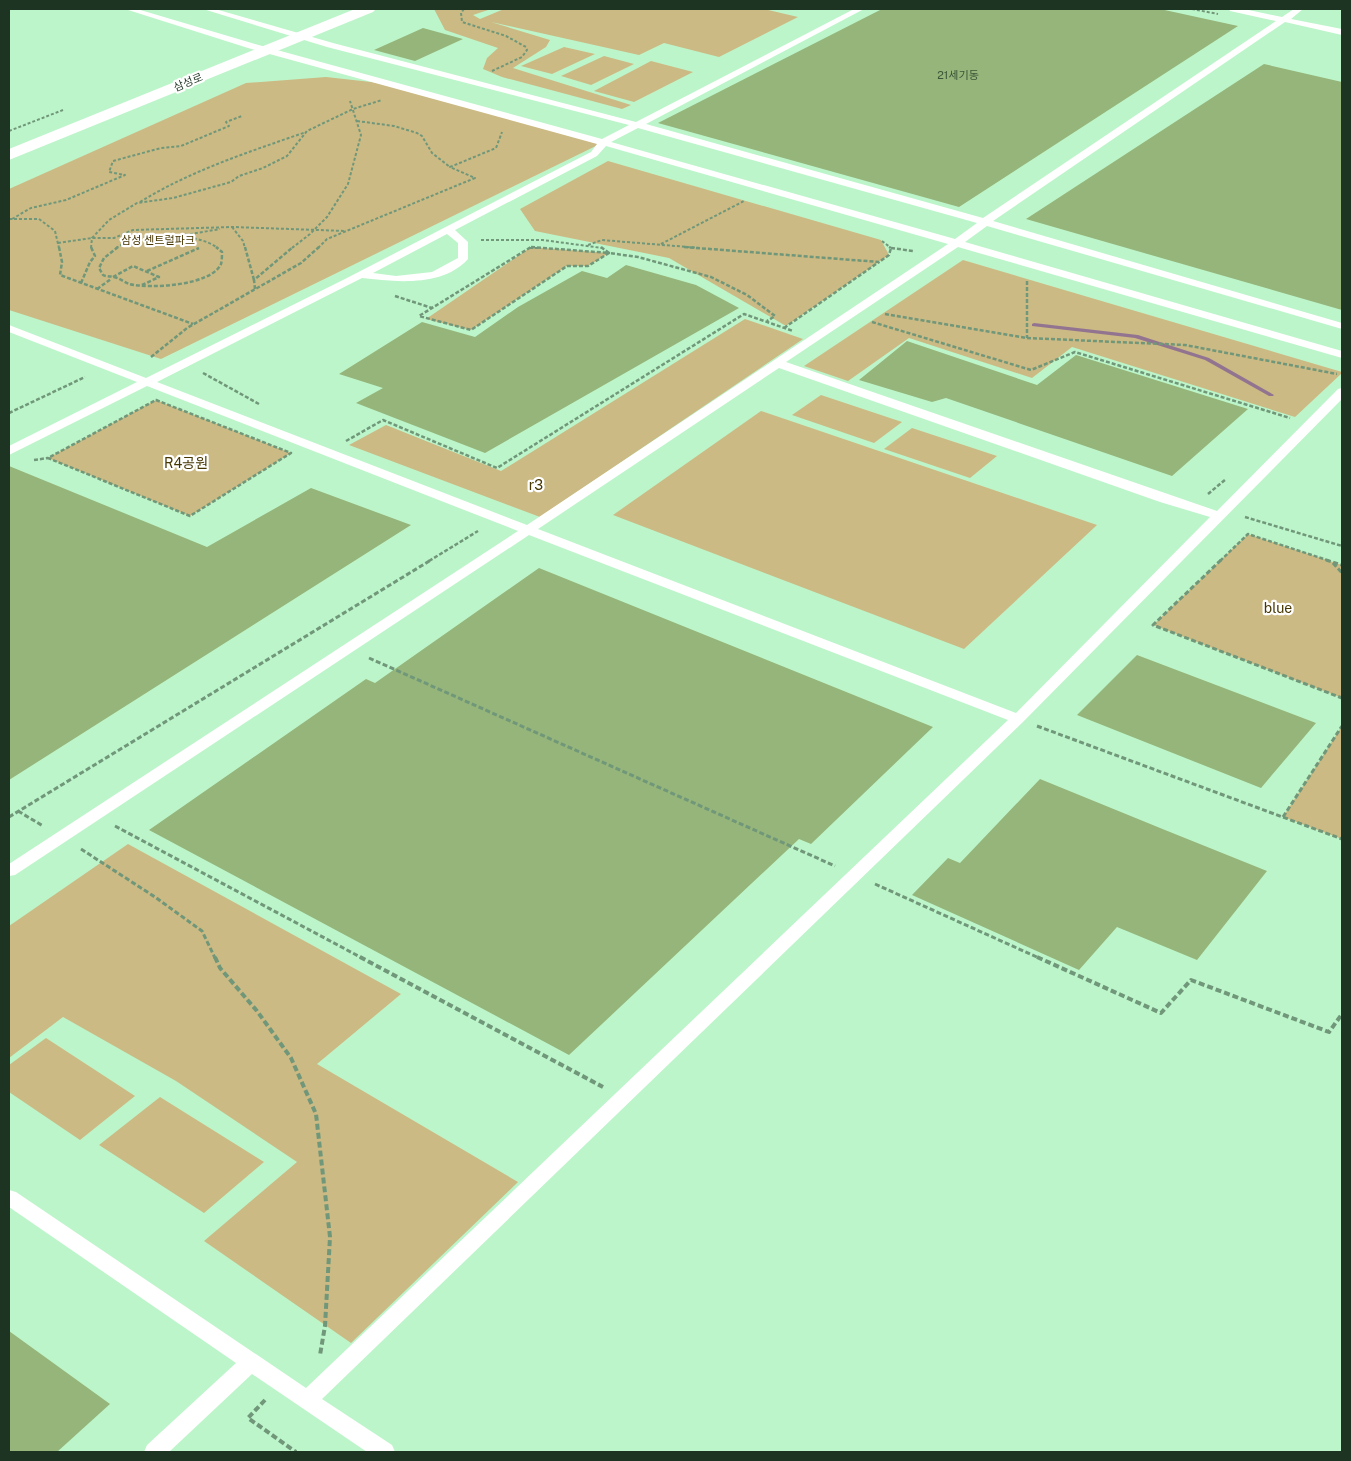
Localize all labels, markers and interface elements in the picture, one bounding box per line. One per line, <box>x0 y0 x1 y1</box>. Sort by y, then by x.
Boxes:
house number: 21세기동 <box>937 69 979 81</box>
street label: 삼성로 <box>172 71 204 93</box>
park label: 삼성 센트럴파크 <box>121 234 195 246</box>
park label: R4공원 <box>164 455 208 471</box>
park label: r3 <box>529 477 543 493</box>
park label: blue <box>1264 600 1292 616</box>

